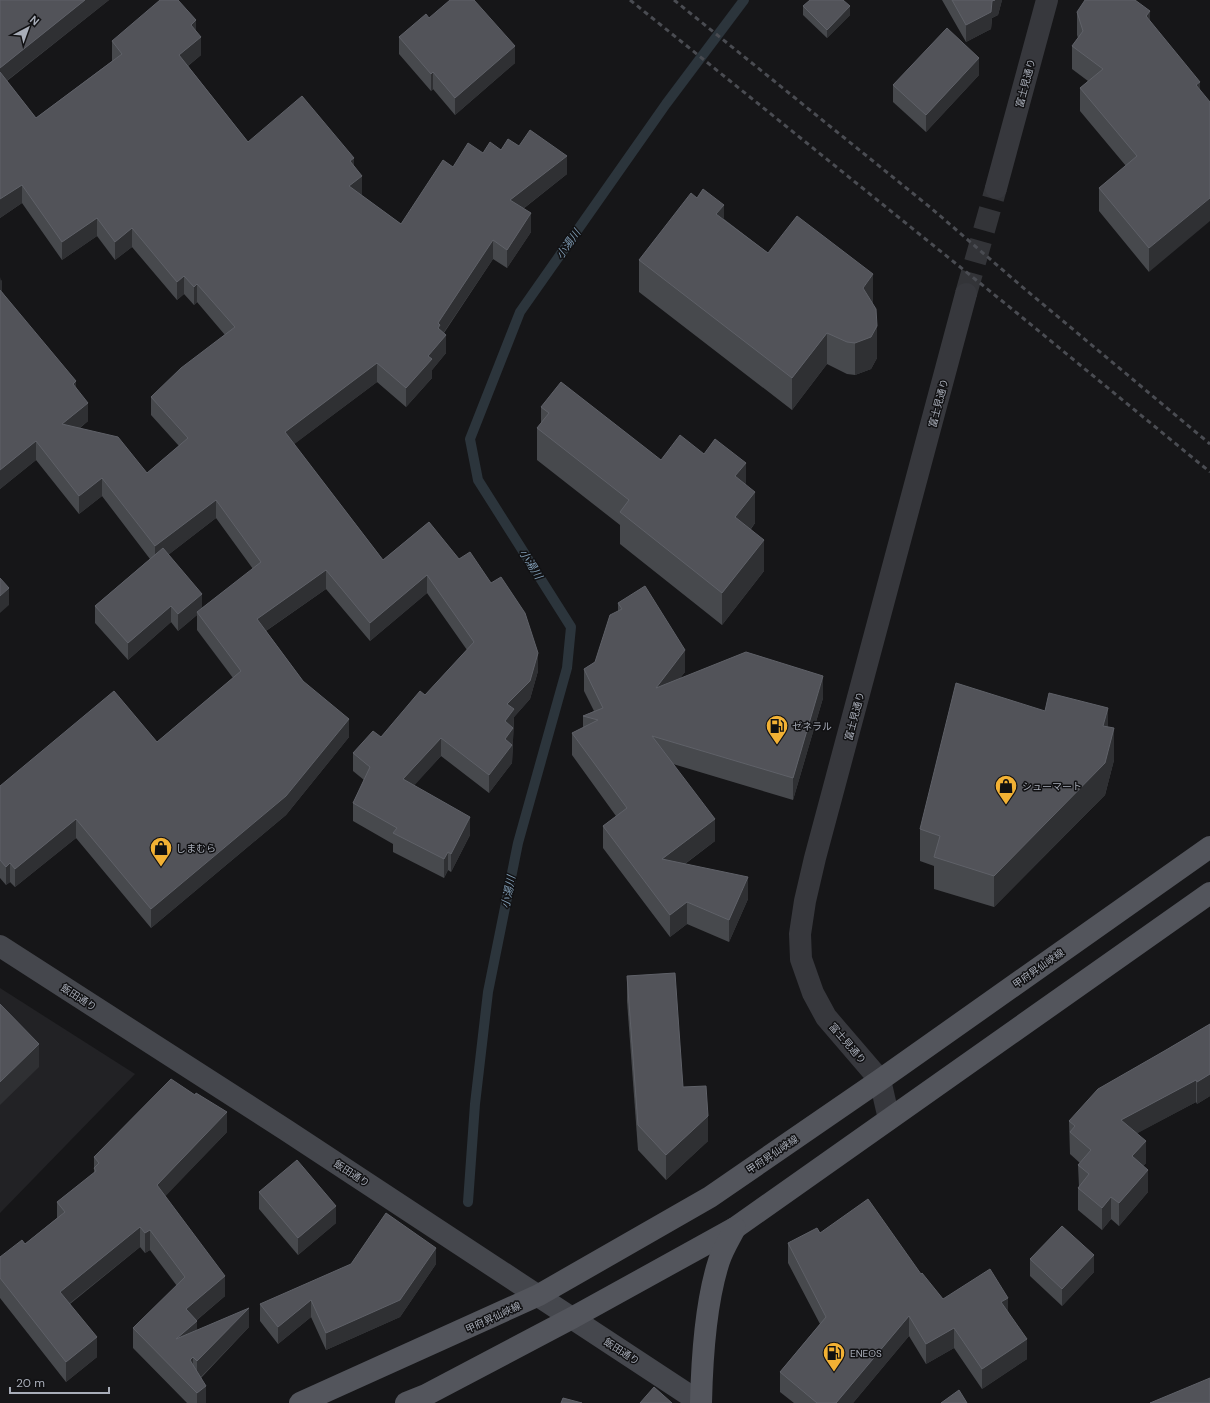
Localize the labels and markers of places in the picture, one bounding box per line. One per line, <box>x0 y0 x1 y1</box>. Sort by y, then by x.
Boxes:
fuel station icon: ゼネラル <box>764 713 790 746</box>
place label: ゼネラル <box>792 720 832 733</box>
shop icon: シューマート <box>993 773 1019 806</box>
place label: シューマート <box>1022 780 1082 793</box>
shop icon: しまむら <box>148 835 174 868</box>
place label: しまむら <box>176 842 216 855</box>
fuel station icon: ENEOS <box>821 1340 847 1373</box>
place label: ENEOS <box>850 1347 882 1360</box>

